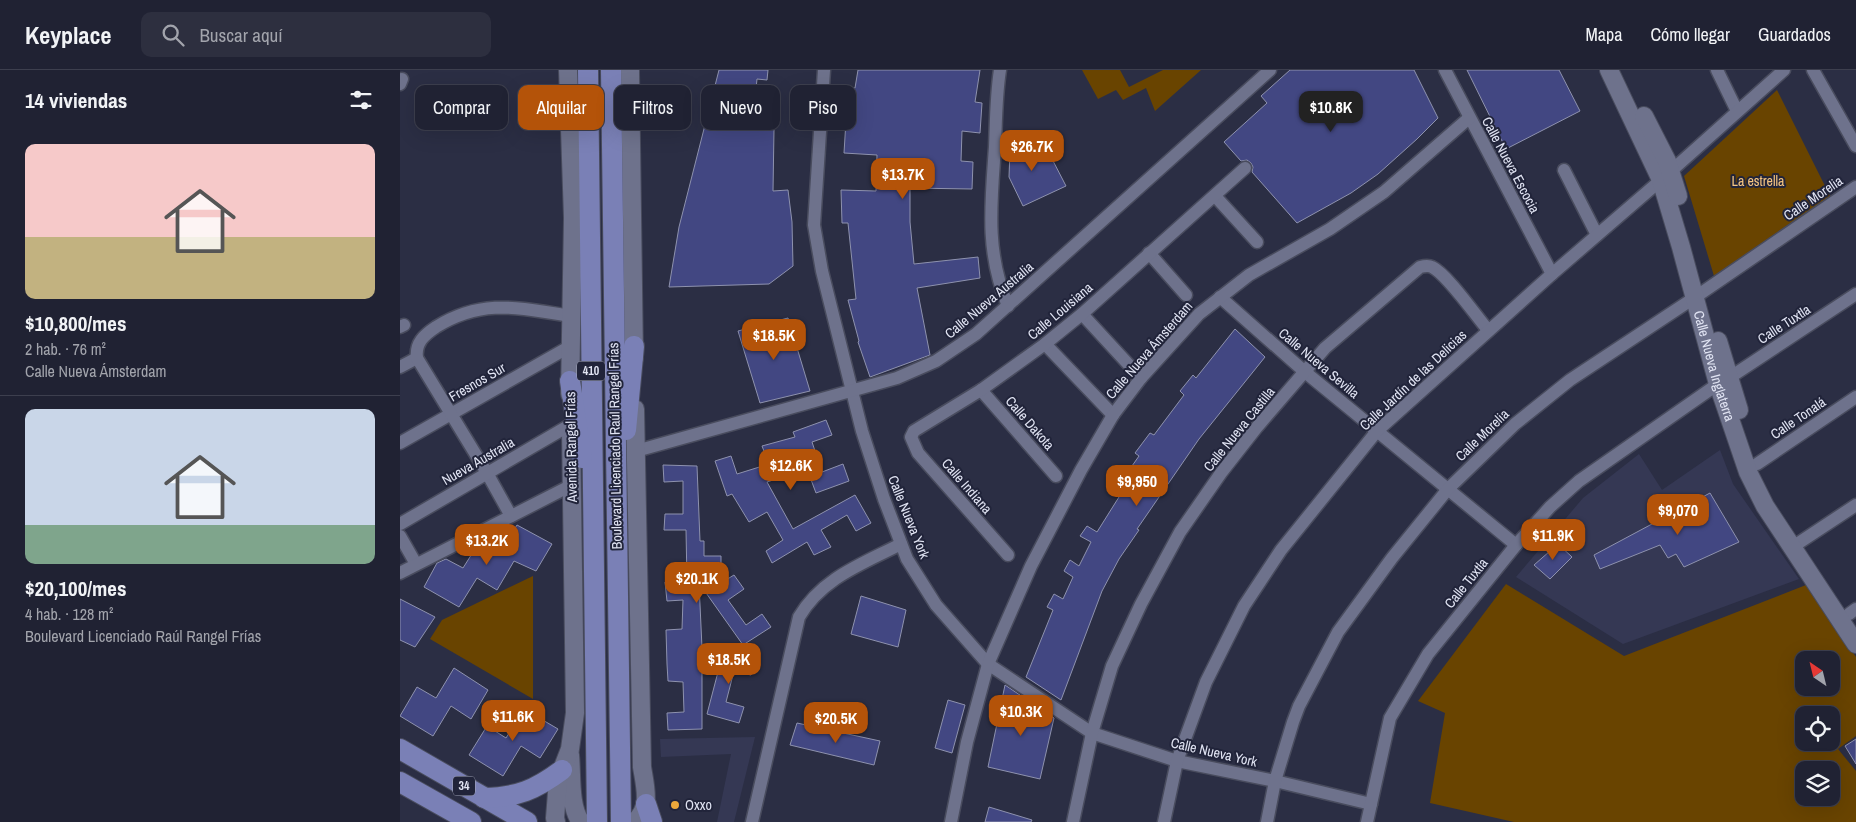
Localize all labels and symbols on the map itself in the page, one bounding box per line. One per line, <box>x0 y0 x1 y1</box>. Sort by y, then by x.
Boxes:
pin: $10.8K <box>1290 90 1372 133</box>
street label: Calle Nueva Escocia <box>1478 114 1544 217</box>
pin: $26.7K <box>991 129 1073 172</box>
pin: $13.7K <box>862 158 944 200</box>
street label: Calle Morelia <box>1780 171 1847 224</box>
park label: La estrella <box>1732 172 1785 190</box>
street label: Calle Nueva Australia <box>941 257 1038 342</box>
street label: Calle Louisiana <box>1024 278 1097 344</box>
street label: Calle Nueva Ámsterdam <box>1102 297 1196 403</box>
street label: Calle Tuxtla <box>1754 300 1814 348</box>
street label: Calle Nueva Inglaterra <box>1690 309 1739 424</box>
pin: $18.5K <box>733 318 815 361</box>
street label: Calle Nueva Sevilla <box>1275 324 1364 402</box>
street label: Calle Jardín de las Delicias <box>1356 326 1470 434</box>
street label: Boulevard Licenciado Raúl Rangel Frías <box>604 342 626 550</box>
street label: Fresnos Sur <box>445 358 509 405</box>
road number: 410 <box>577 362 605 380</box>
street label: Calle Nueva Castilla <box>1199 382 1279 475</box>
street label: Avenida Rangel Frías <box>561 391 581 504</box>
street label: Calle Dakota <box>1002 392 1059 454</box>
street label: Calle Tonalá <box>1767 393 1830 443</box>
street label: Calle Morelia <box>1451 405 1513 465</box>
street label: Nueva Australia <box>438 433 518 489</box>
pin: $12.6K <box>750 448 832 491</box>
street label: Calle Indiana <box>938 455 996 518</box>
pin: $9,950 <box>1096 464 1178 507</box>
street label: Calle Nueva York <box>884 473 934 562</box>
pin: $9,070 <box>1637 494 1719 536</box>
pin: $11.9K <box>1512 518 1594 561</box>
pin: $13.2K <box>446 524 528 566</box>
street label: Calle Tuxtla <box>1440 554 1492 612</box>
pin: $20.1K <box>656 562 738 604</box>
pin: $18.5K <box>688 642 770 685</box>
north arrow <box>1795 651 1840 696</box>
pin: $10.3K <box>980 694 1062 737</box>
pin: $11.6K <box>472 700 554 742</box>
pin: $20.5K <box>795 702 877 744</box>
street label: Calle Nueva York <box>1169 733 1259 771</box>
road number: 34 <box>453 776 475 796</box>
place label: Oxxo <box>685 796 712 814</box>
marker: Oxxo <box>669 799 681 811</box>

